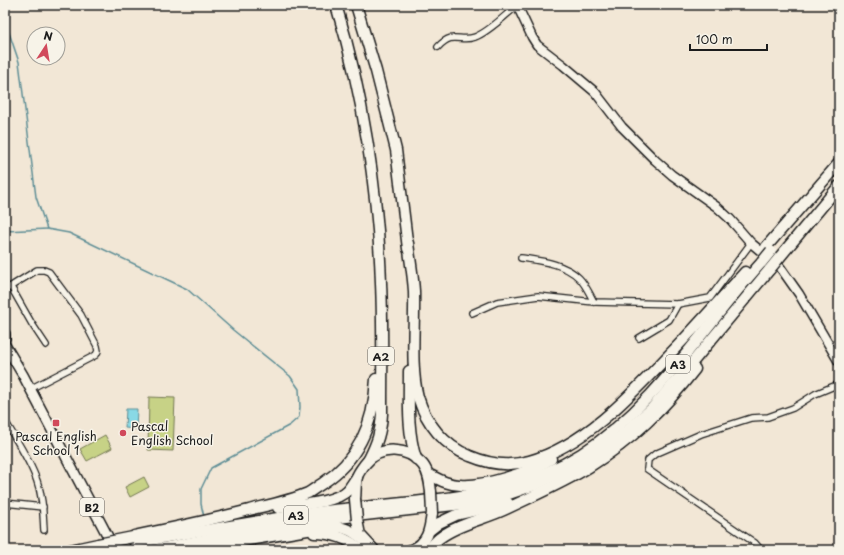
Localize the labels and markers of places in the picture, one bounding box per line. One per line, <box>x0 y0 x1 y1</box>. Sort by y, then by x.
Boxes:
place label: Pascal English School <box>131 417 213 449</box>
marker: Pascal English School 1 <box>51 418 61 428</box>
place label: Pascal English School 1 <box>15 427 97 459</box>
marker: Pascal English School <box>118 428 128 438</box>

